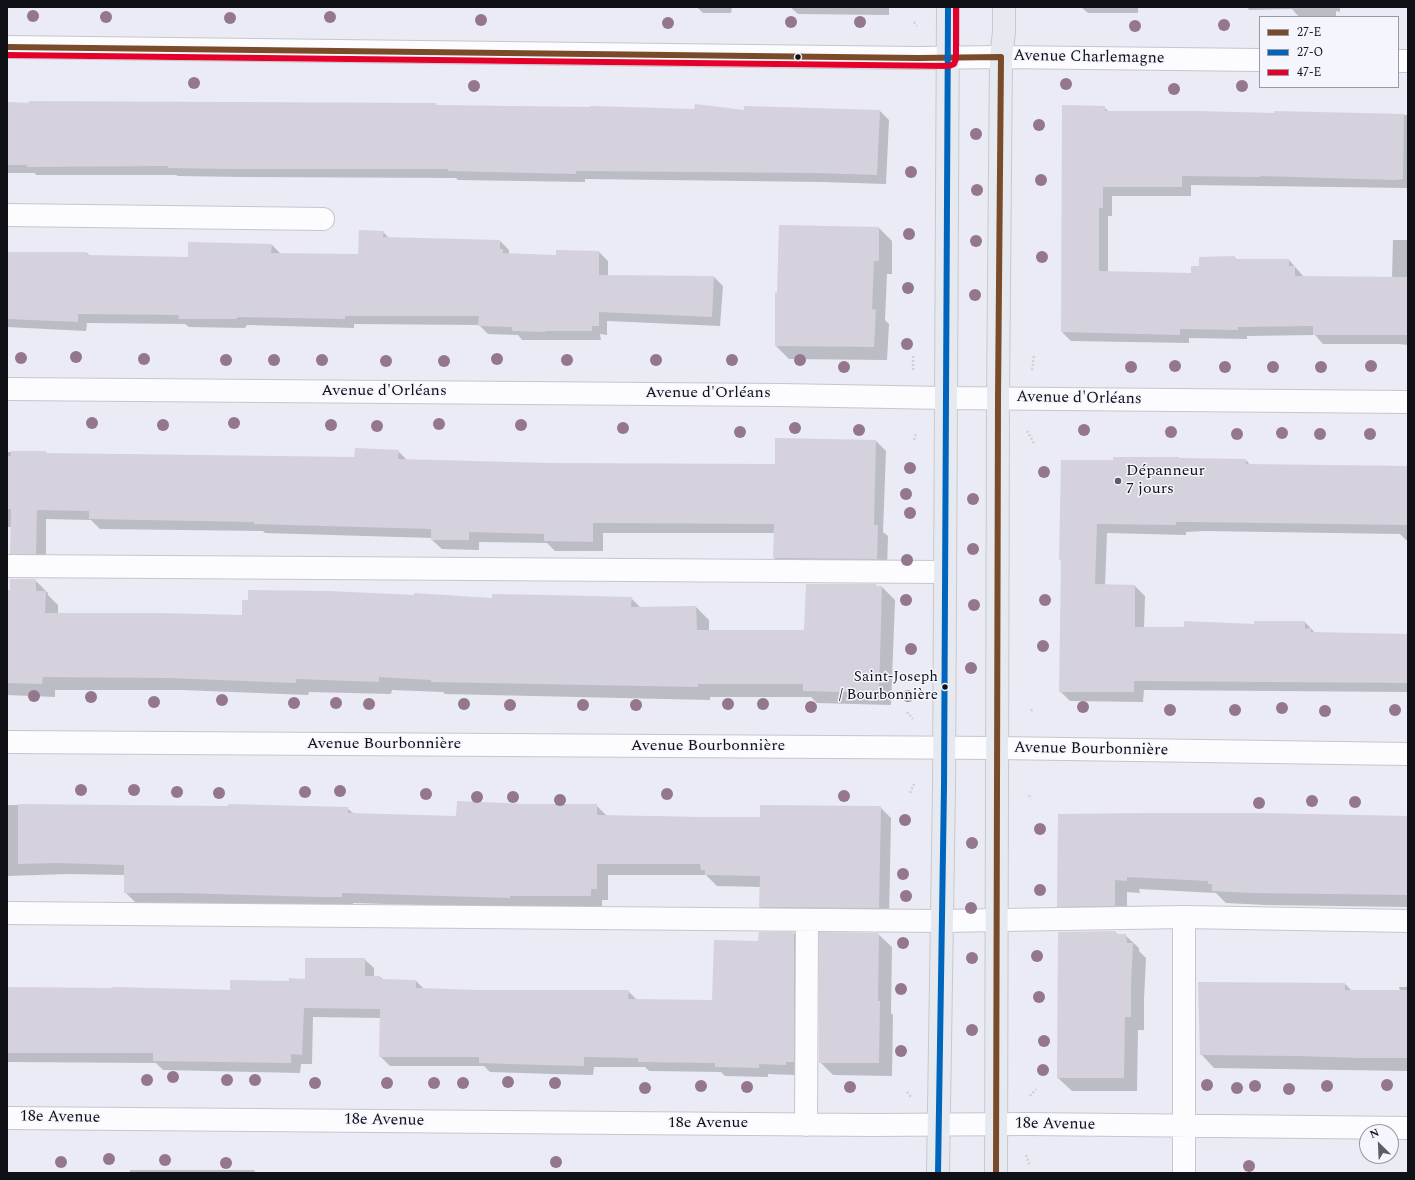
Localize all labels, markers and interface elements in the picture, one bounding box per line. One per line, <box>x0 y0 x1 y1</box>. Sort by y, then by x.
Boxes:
legend <box>1259 16 1399 88</box>
text: 27-E <box>1297 23 1321 42</box>
text: 27-O <box>1297 43 1323 62</box>
street label: Avenue Charlemagne <box>1013 47 1165 69</box>
unlabelled marker <box>793 52 803 62</box>
text: 47-E <box>1297 63 1321 82</box>
street label: Avenue d'Orléans <box>321 382 447 402</box>
street label: Avenue d'Orléans <box>645 384 771 404</box>
street label: Avenue d'Orléans <box>1016 388 1142 410</box>
place label: Dépanneur 7 jours <box>1126 462 1205 500</box>
marker: Dépanneur 7 jours <box>1113 476 1123 486</box>
place label: Saint-Joseph / Bourbonnière <box>839 669 938 704</box>
marker: Saint-Joseph / Bourbonnière <box>940 682 950 692</box>
street label: Avenue Bourbonnière <box>307 735 461 755</box>
street label: Avenue Bourbonnière <box>631 737 785 757</box>
street label: Avenue Bourbonnière <box>1014 739 1168 761</box>
street label: 18e Avenue <box>20 1108 100 1128</box>
street label: 18e Avenue <box>344 1111 424 1131</box>
street label: 18e Avenue <box>668 1114 748 1134</box>
street label: 18e Avenue <box>1015 1115 1095 1135</box>
north arrow <box>1359 1124 1399 1164</box>
text: N <box>1367 1124 1382 1143</box>

